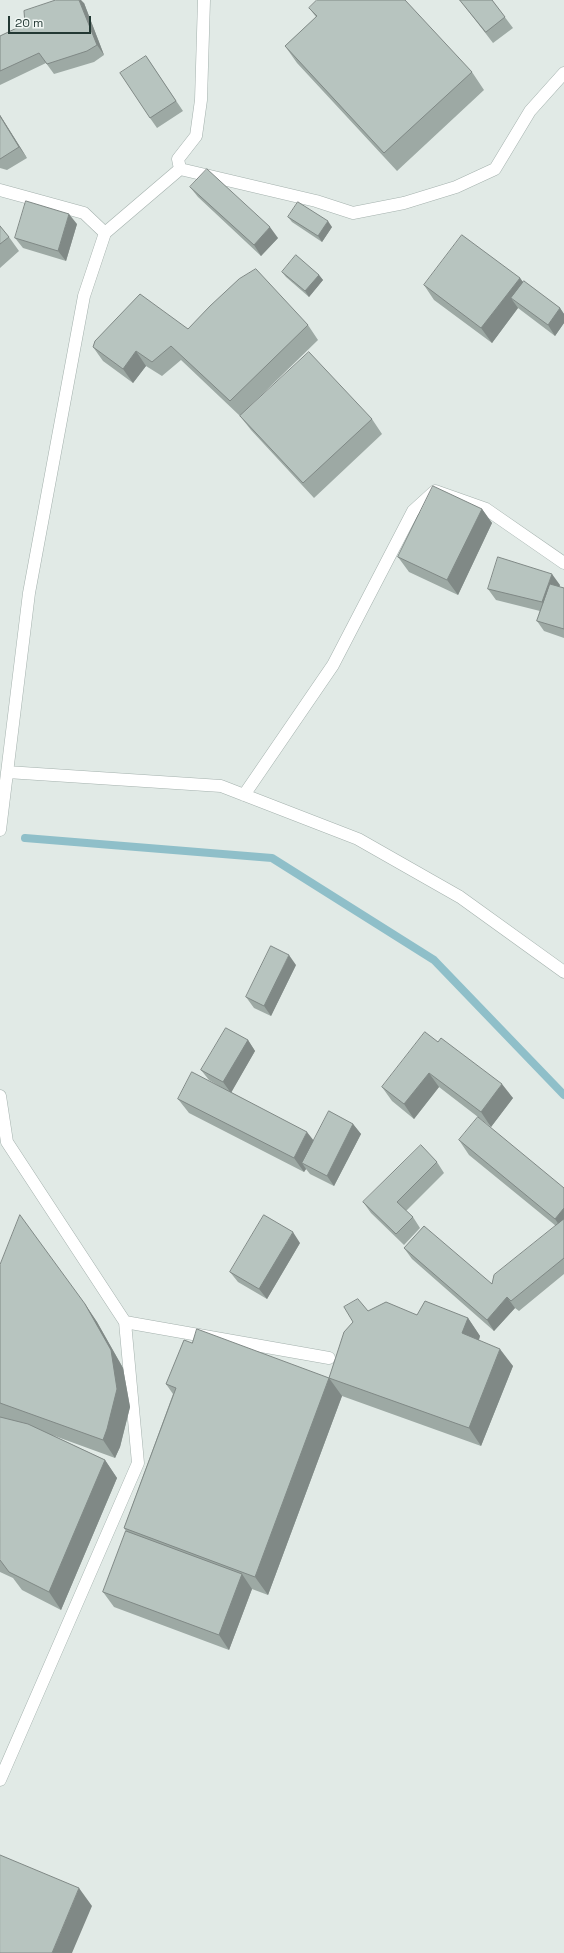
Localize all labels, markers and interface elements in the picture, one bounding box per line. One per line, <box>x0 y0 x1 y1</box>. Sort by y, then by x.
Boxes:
scale bar <box>10 8 93 34</box>
text: 20 m <box>15 15 43 31</box>

